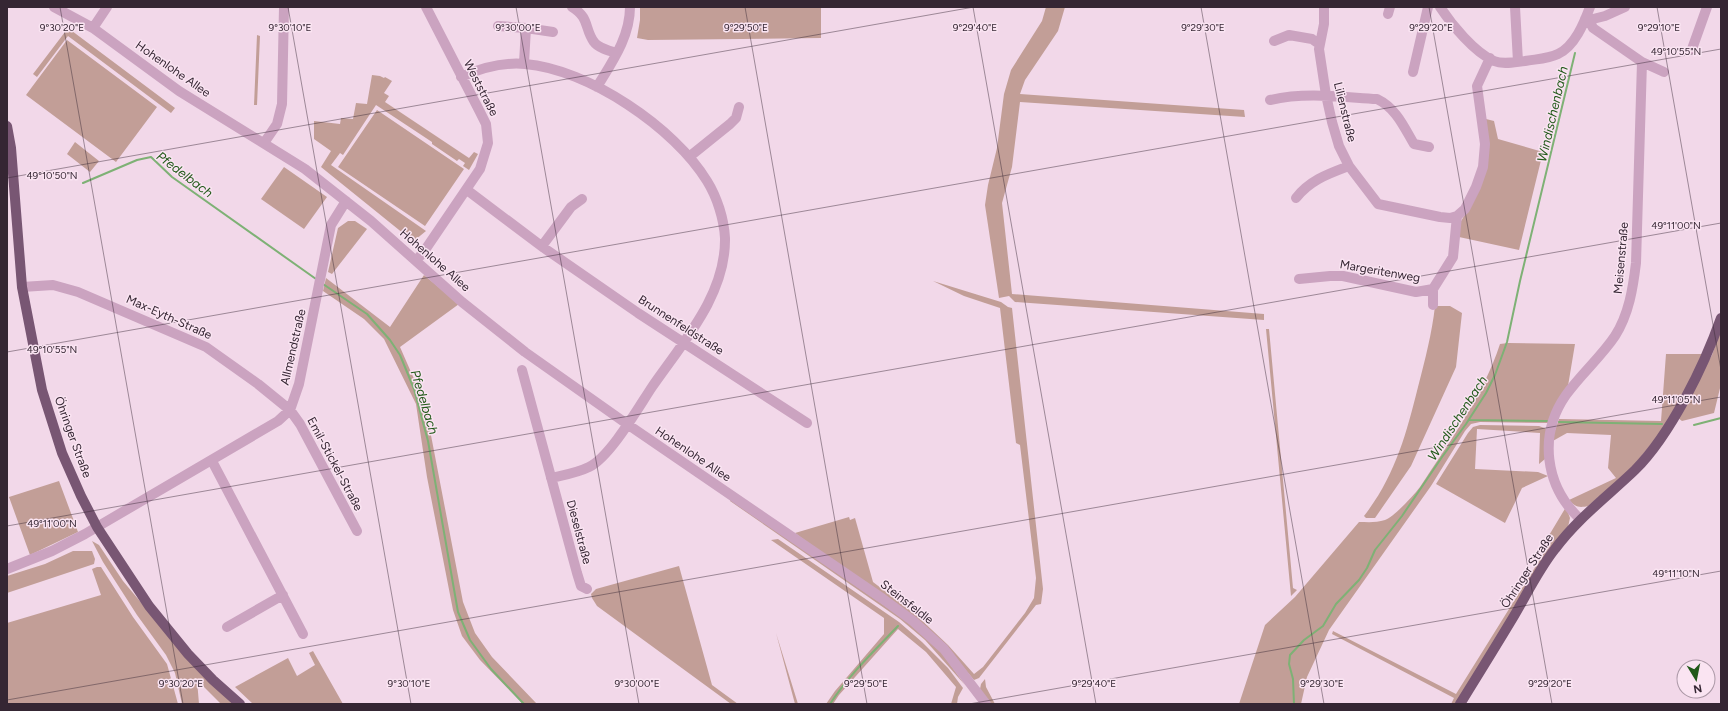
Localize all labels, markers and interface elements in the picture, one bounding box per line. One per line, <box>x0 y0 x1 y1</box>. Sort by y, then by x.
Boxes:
text: 9°30'20"E <box>40 21 84 34</box>
text: 9°30'10"E <box>269 21 312 34</box>
text: 9°30'00"E <box>495 21 541 34</box>
text: 9°29'50"E <box>724 21 768 34</box>
text: 9°29'40"E <box>953 21 997 34</box>
text: 9°29'30"E <box>1181 21 1225 34</box>
text: 9°29'20"E <box>1409 21 1453 34</box>
text: 9°29'10"E <box>1638 21 1680 34</box>
street label: Hohenlohe Allee <box>133 38 214 100</box>
text: 49°10'55"N <box>1651 45 1701 58</box>
street label: Weststraße <box>461 57 501 119</box>
water label: Windischenbach <box>1534 65 1571 163</box>
street label: Lilienstraße <box>1331 81 1359 144</box>
water label: Pfedelbach <box>154 148 216 200</box>
text: 49°10'50"N <box>26 169 78 182</box>
text: 49°11'00"N <box>1651 219 1701 232</box>
street label: Meisenstraße <box>1611 221 1631 294</box>
street label: Hohenlohe Allee <box>397 226 473 295</box>
street label: Margeritenweg <box>1339 257 1421 285</box>
street label: Max-Eyth-Straße <box>124 292 214 342</box>
street label: Brunnenfeldstraße <box>636 292 727 358</box>
street label: Allmendstraße <box>277 307 309 386</box>
text: 49°10'55"N <box>27 343 77 356</box>
water label: Pfedelbach <box>408 368 441 436</box>
water label: Windischenbach <box>1424 373 1490 463</box>
text: 49°11'05"N <box>1652 393 1700 406</box>
street label: Öhringer Straße <box>52 394 94 480</box>
street label: Emil-Stickel-Straße <box>304 415 366 514</box>
street label: Hohenlohe Allee <box>653 424 734 485</box>
street label: Dieselstraße <box>564 498 594 566</box>
text: 49°11'00"N <box>27 517 77 530</box>
street label: Öhringer Straße <box>1498 531 1556 611</box>
text: 49°11'10"N <box>1652 567 1700 580</box>
street label: Steinsfeldle <box>878 577 937 627</box>
north arrow <box>1676 659 1716 699</box>
text: 9°30'20"E <box>159 677 203 690</box>
text: 9°30'10"E <box>388 677 431 690</box>
text: 9°30'00"E <box>614 677 660 690</box>
text: 9°29'50"E <box>844 677 888 690</box>
text: 9°29'40"E <box>1072 677 1116 690</box>
text: 9°29'30"E <box>1300 677 1344 690</box>
text: 9°29'20"E <box>1528 677 1572 690</box>
text: N <box>1692 681 1703 695</box>

